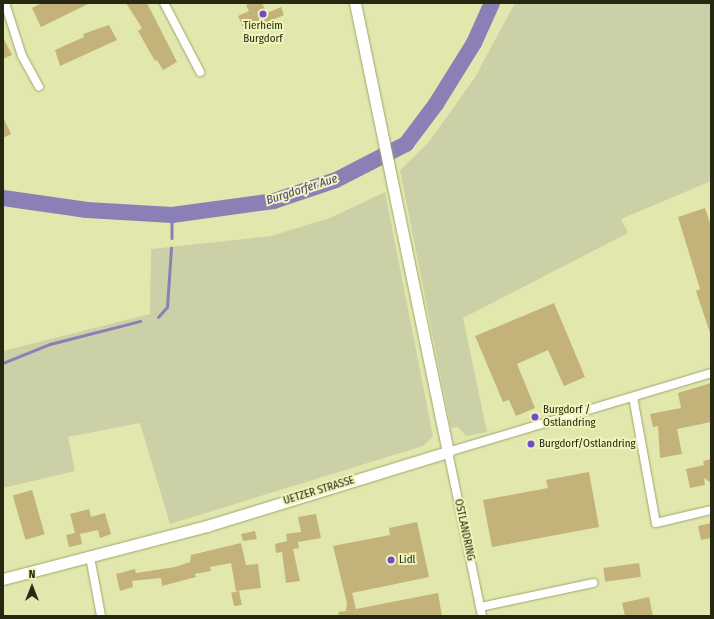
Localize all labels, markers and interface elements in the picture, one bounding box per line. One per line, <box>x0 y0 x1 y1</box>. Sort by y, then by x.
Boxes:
marker: Tierheim Burgdorf <box>258 9 268 19</box>
place label: Tierheim Burgdorf <box>243 20 283 46</box>
water label: Burgdorfer Aue <box>265 172 339 208</box>
place label: Burgdorf / Ostlandring <box>543 404 596 430</box>
marker: Burgdorf / Ostlandring <box>530 412 540 422</box>
place label: Burgdorf/Ostlandring <box>539 437 636 451</box>
marker: Burgdorf/Ostlandring <box>526 439 536 449</box>
street label: UETZER STRASSE <box>282 474 356 508</box>
street label: OSTLANDRING <box>451 498 477 562</box>
place label: Lidl <box>399 553 415 567</box>
marker: Lidl <box>386 555 396 565</box>
north arrow <box>12 567 52 607</box>
text: N <box>29 568 35 581</box>

